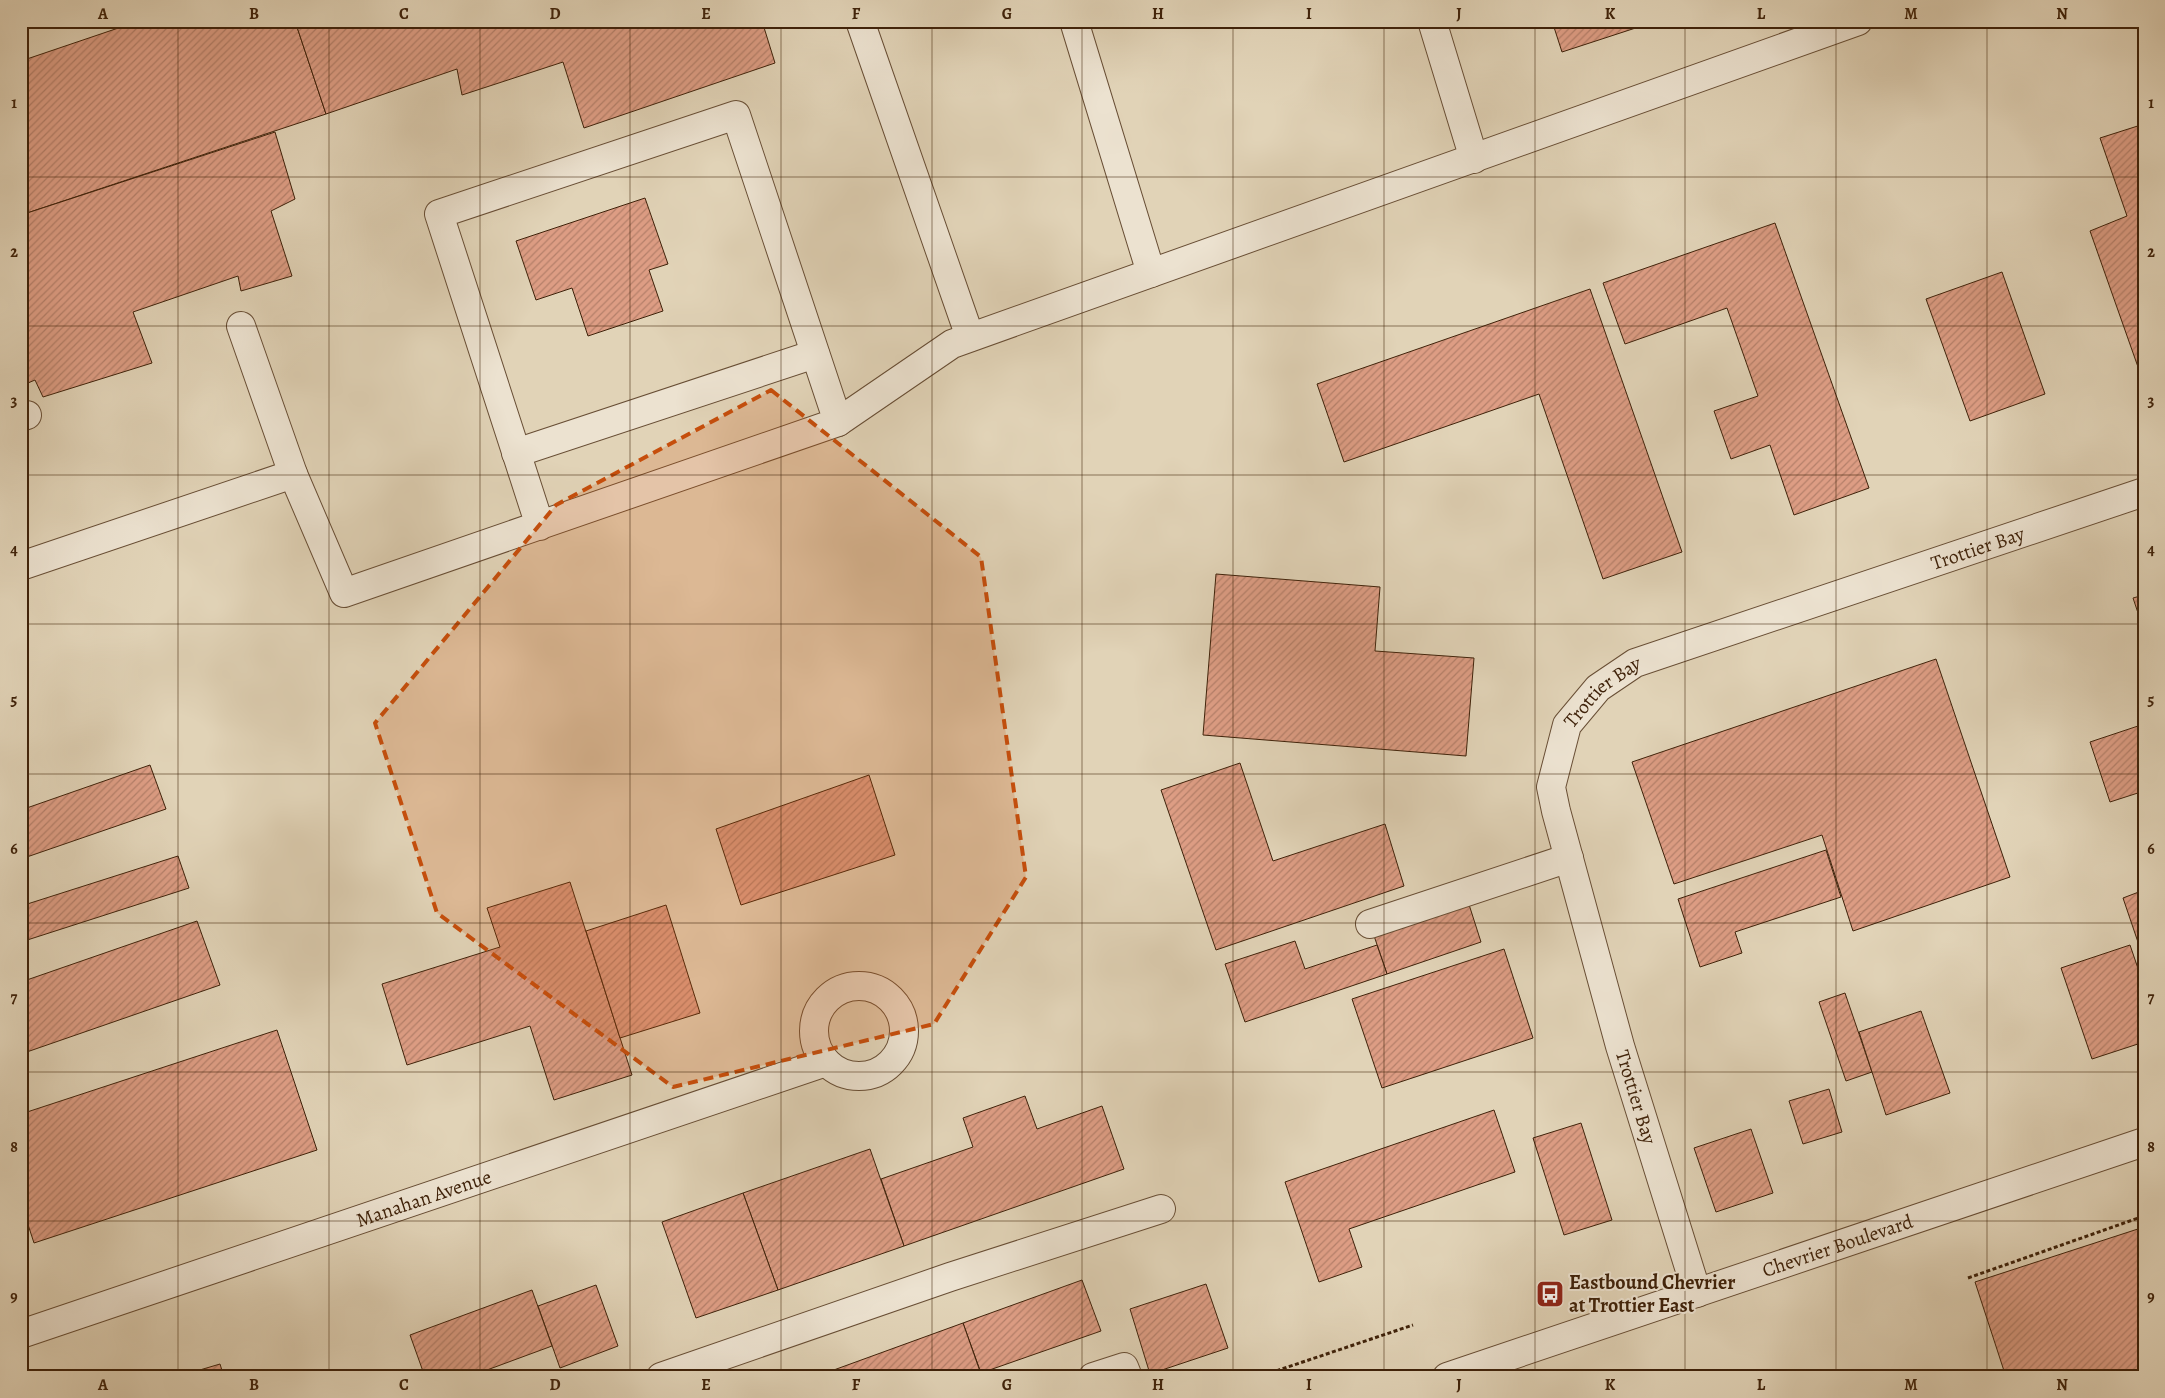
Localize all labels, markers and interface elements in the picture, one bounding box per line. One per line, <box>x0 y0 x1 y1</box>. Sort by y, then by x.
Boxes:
text: A <box>97 3 109 25</box>
text: B <box>249 3 259 25</box>
text: C <box>399 3 409 25</box>
text: D <box>549 3 561 25</box>
text: E <box>701 3 711 25</box>
text: F <box>852 3 861 25</box>
text: G <box>1002 3 1012 25</box>
text: H <box>1152 3 1164 25</box>
text: I <box>1306 3 1312 25</box>
text: J <box>1456 3 1462 25</box>
text: K <box>1605 3 1616 25</box>
text: L <box>1757 3 1766 25</box>
text: M <box>1904 3 1918 25</box>
text: N <box>2056 3 2068 25</box>
text: 1 <box>11 92 17 114</box>
text: 1 <box>2148 92 2154 114</box>
text: 2 <box>10 241 18 263</box>
text: 2 <box>2147 241 2155 263</box>
text: 3 <box>11 390 18 412</box>
text: 3 <box>2148 390 2155 412</box>
street label: Trottier Bay <box>1927 519 2029 576</box>
text: 4 <box>10 539 18 561</box>
text: 4 <box>2147 539 2155 561</box>
street label: Trottier Bay <box>1557 648 1645 733</box>
text: 5 <box>11 689 18 711</box>
text: 5 <box>2148 689 2155 711</box>
text: 6 <box>10 838 18 860</box>
text: 6 <box>2147 838 2155 860</box>
text: 7 <box>11 987 18 1009</box>
text: 7 <box>2148 987 2155 1009</box>
street label: Trottier Bay <box>1609 1047 1663 1148</box>
text: 8 <box>10 1136 18 1158</box>
text: 8 <box>2147 1136 2155 1158</box>
street label: Manahan Avenue <box>353 1163 495 1233</box>
street label: Chevrier Boulevard <box>1758 1207 1917 1283</box>
place label: Eastbound Chevrier at Trottier East <box>1569 1269 1735 1319</box>
bus stop icon: Eastbound Chevrier at Trottier East <box>1535 1279 1565 1309</box>
text: 9 <box>10 1286 18 1308</box>
text: 9 <box>2147 1286 2155 1308</box>
text: A <box>97 1374 109 1396</box>
text: B <box>249 1374 259 1396</box>
text: C <box>399 1374 409 1396</box>
text: D <box>549 1374 561 1396</box>
text: E <box>701 1374 711 1396</box>
text: F <box>852 1374 861 1396</box>
text: G <box>1002 1374 1012 1396</box>
text: H <box>1152 1374 1164 1396</box>
text: I <box>1306 1374 1312 1396</box>
text: J <box>1456 1374 1462 1396</box>
text: K <box>1605 1374 1616 1396</box>
text: L <box>1757 1374 1766 1396</box>
text: M <box>1904 1374 1918 1396</box>
text: N <box>2056 1374 2068 1396</box>

